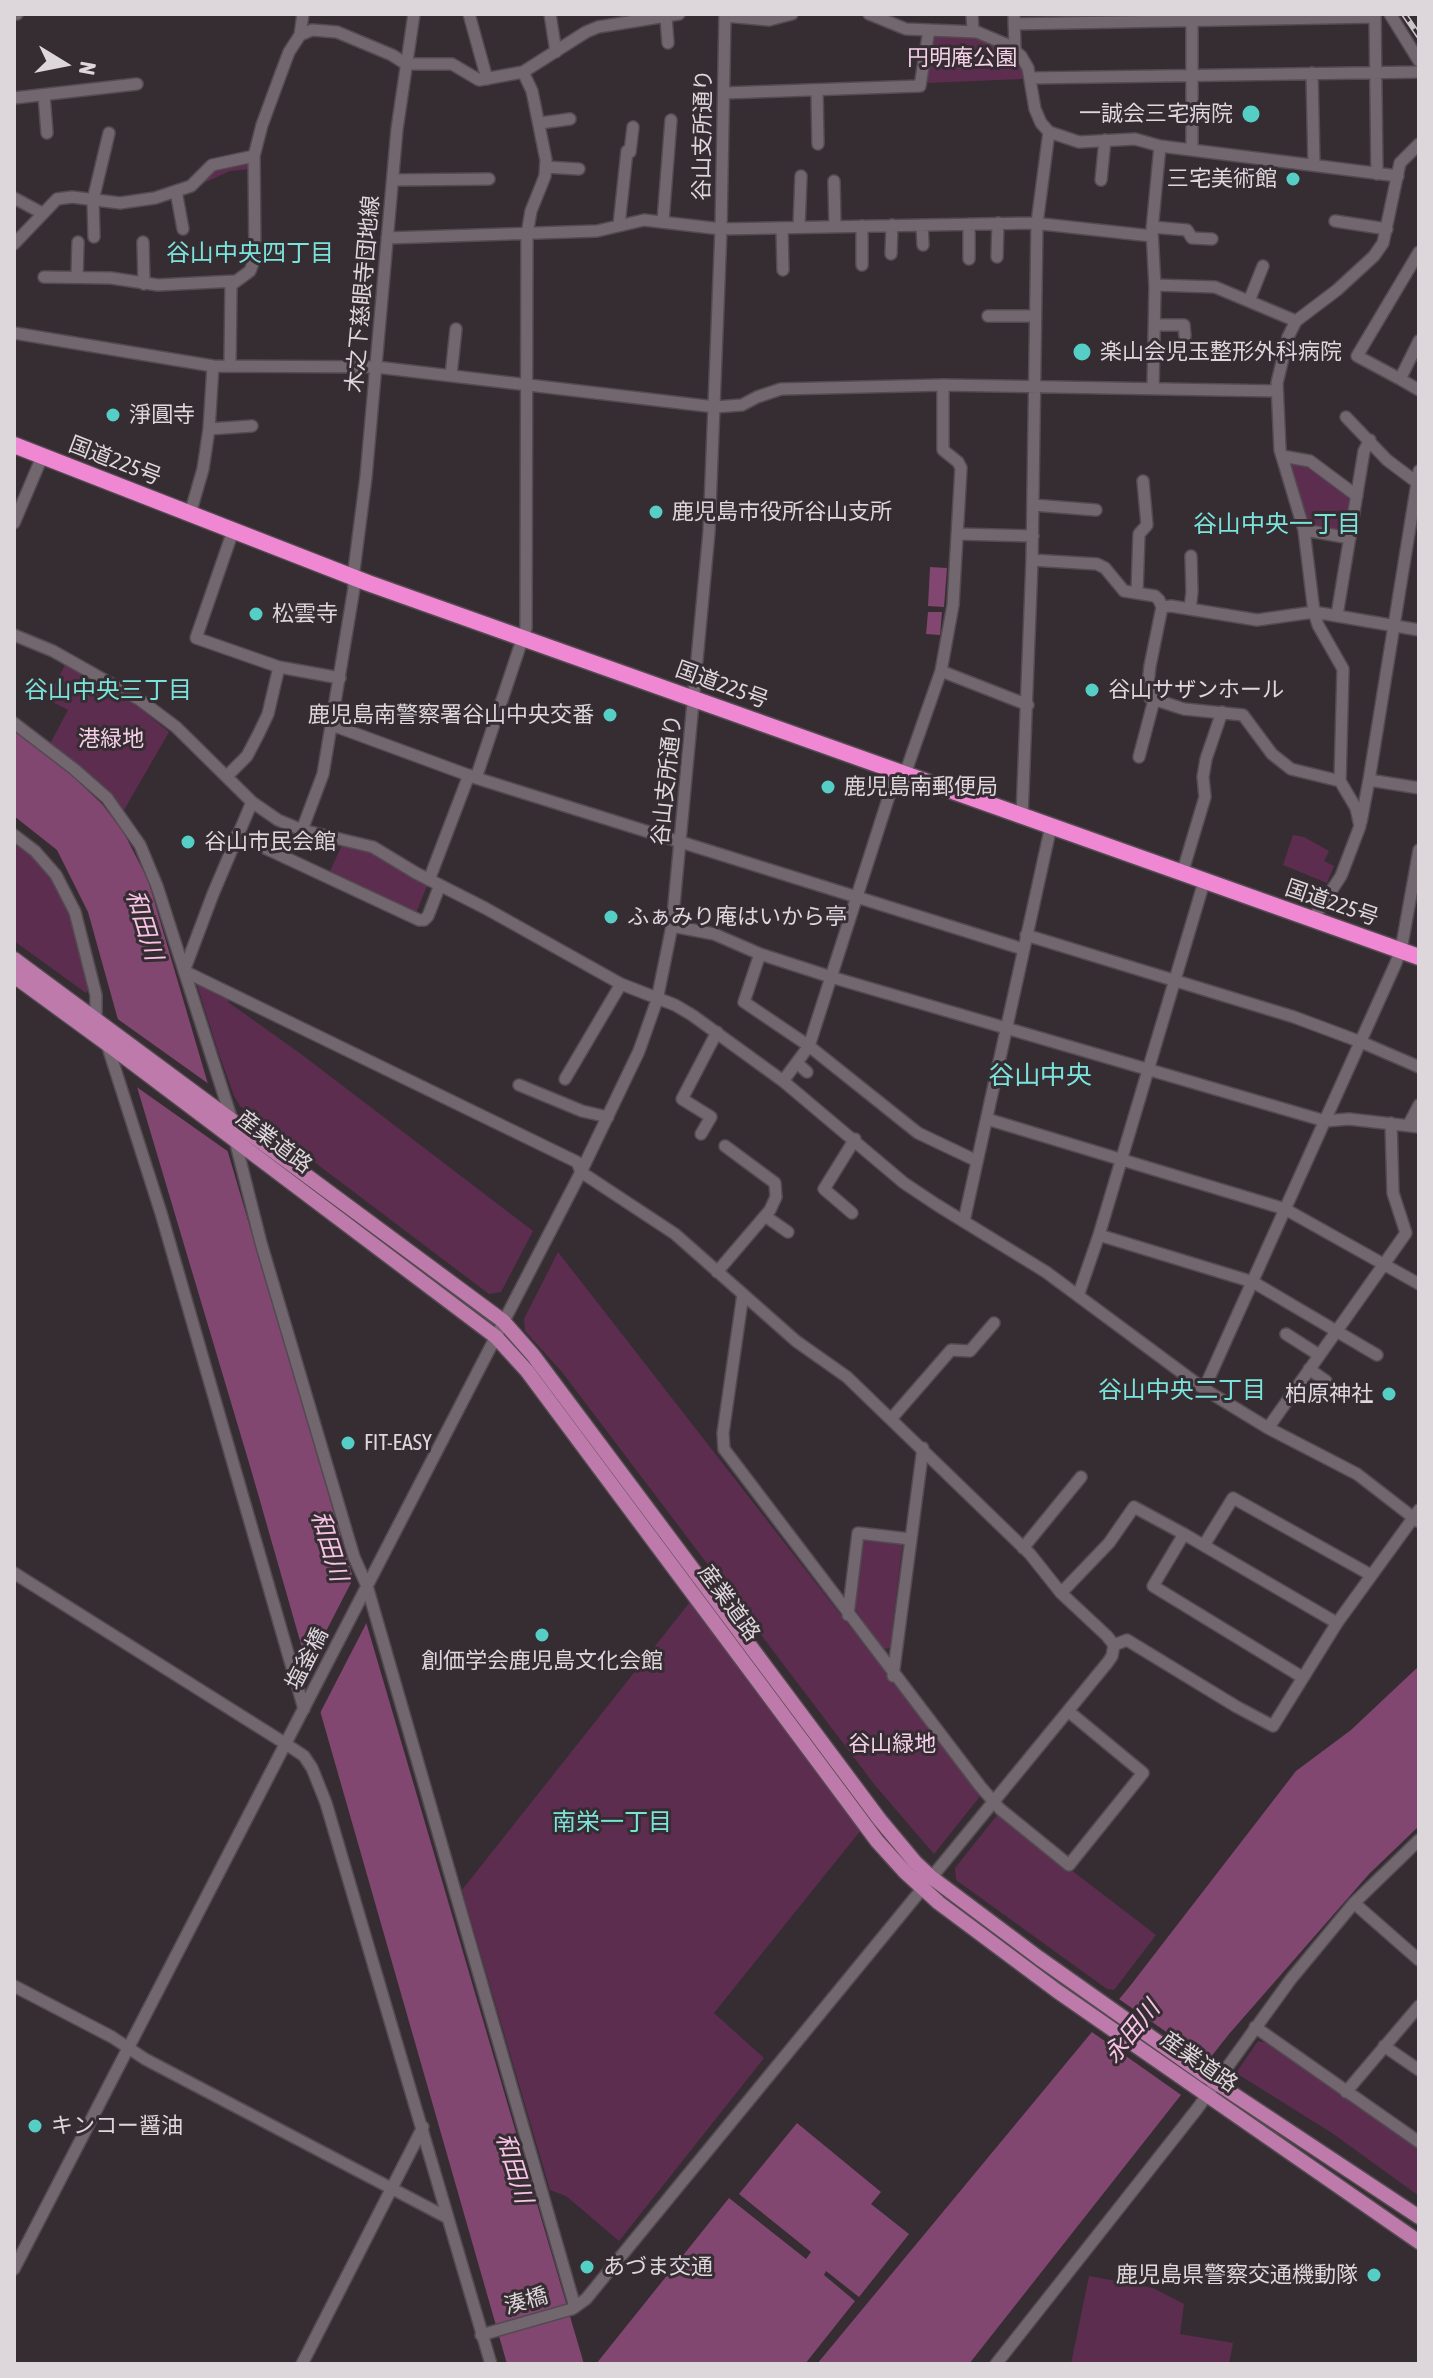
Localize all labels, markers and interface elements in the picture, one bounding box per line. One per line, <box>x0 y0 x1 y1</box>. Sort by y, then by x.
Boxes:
north arrow <box>24 24 104 104</box>
park label: 円明庵公園 <box>907 45 1017 71</box>
text: N <box>74 60 102 77</box>
street label: 谷山支所通り <box>689 69 717 201</box>
place label: 一誠会三宅病院 <box>1079 101 1233 127</box>
marker: 一誠会三宅病院 <box>1240 103 1262 125</box>
place label: 三宅美術館 <box>1167 166 1277 192</box>
marker: 三宅美術館 <box>1284 170 1302 188</box>
street label: 木之下慈眼寺団地線 <box>341 194 385 394</box>
district label: 谷山中央四丁目 <box>166 239 334 267</box>
place label: 楽山会児玉整形外科病院 <box>1100 339 1342 365</box>
marker: 楽山会児玉整形外科病院 <box>1071 341 1093 363</box>
place label: 淨圓寺 <box>129 402 195 428</box>
marker: 淨圓寺 <box>104 406 122 424</box>
street label: 国道225号 <box>65 431 165 491</box>
place label: 鹿児島市役所谷山支所 <box>672 499 892 525</box>
marker: 鹿児島市役所谷山支所 <box>647 503 665 521</box>
district label: 谷山中央一丁目 <box>1193 510 1361 538</box>
place label: 松雲寺 <box>272 601 338 627</box>
marker: 松雲寺 <box>247 605 265 623</box>
street label: 国道225号 <box>672 656 772 714</box>
district label: 谷山中央三丁目 <box>24 676 192 704</box>
place label: 谷山サザンホール <box>1108 677 1284 703</box>
marker: 谷山サザンホール <box>1083 681 1101 699</box>
place label: 鹿児島南警察署谷山中央交番 <box>308 702 594 728</box>
marker: 鹿児島南警察署谷山中央交番 <box>601 706 619 724</box>
street label: 谷山支所通り <box>647 713 687 847</box>
park label: 港緑地 <box>78 726 144 752</box>
place label: 鹿児島南郵便局 <box>844 774 998 800</box>
marker: 鹿児島南郵便局 <box>819 778 837 796</box>
place label: 谷山市民会館 <box>204 829 336 855</box>
marker: 谷山市民会館 <box>179 833 197 851</box>
street label: 国道225号 <box>1282 875 1382 931</box>
water label: 和田川 <box>120 886 168 964</box>
place label: ふぁみり庵はいから亭 <box>627 904 847 930</box>
marker: ふぁみり庵はいから亭 <box>602 908 620 926</box>
district label: 谷山中央 <box>988 1060 1092 1092</box>
street label: 産業道路 <box>231 1105 317 1179</box>
district label: 谷山中央二丁目 <box>1098 1376 1266 1404</box>
place label: 柏原神社 <box>1285 1381 1373 1407</box>
marker: 柏原神社 <box>1380 1385 1398 1403</box>
place label: FIT-EASY <box>364 1430 432 1456</box>
marker: FIT-EASY <box>339 1434 357 1452</box>
water label: 和田川 <box>305 1507 353 1585</box>
street label: 産業道路 <box>692 1560 766 1646</box>
street label: 塩釜橋 <box>280 1624 334 1694</box>
marker: 創価学会鹿児島文化会館 <box>533 1626 551 1644</box>
place label: 創価学会鹿児島文化会館 <box>421 1648 663 1674</box>
park label: 谷山緑地 <box>848 1731 936 1757</box>
district label: 南栄一丁目 <box>552 1808 672 1836</box>
water label: 永田川 <box>1098 1995 1166 2069</box>
street label: 産業道路 <box>1155 2026 1243 2098</box>
place label: キンコー醤油 <box>51 2113 183 2139</box>
marker: キンコー醤油 <box>26 2117 44 2135</box>
water label: 和田川 <box>490 2129 538 2207</box>
place label: あづま交通 <box>603 2254 713 2280</box>
marker: あづま交通 <box>578 2258 596 2276</box>
place label: 鹿児島県警察交通機動隊 <box>1116 2262 1358 2288</box>
marker: 鹿児島県警察交通機動隊 <box>1365 2266 1383 2284</box>
street label: 湊橋 <box>501 2282 551 2320</box>

